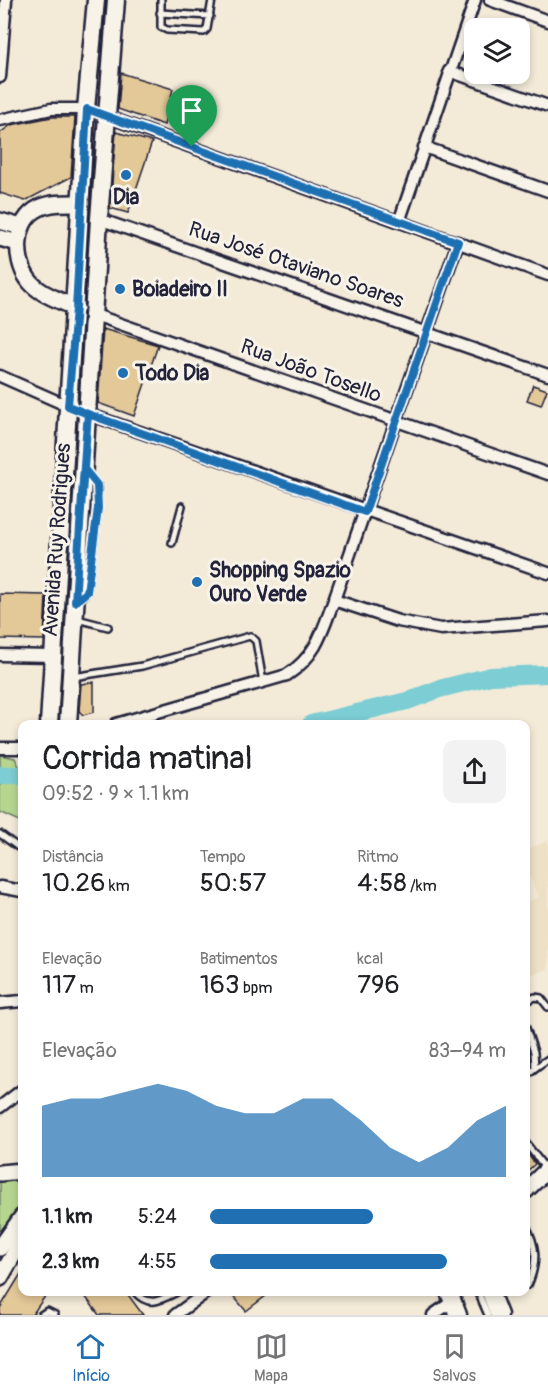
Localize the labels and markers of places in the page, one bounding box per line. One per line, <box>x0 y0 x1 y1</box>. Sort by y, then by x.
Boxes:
pin <box>166 85 217 147</box>
marker: Dia <box>119 168 133 182</box>
place label: Dia <box>113 184 140 211</box>
place label: Boiadeiro II <box>132 276 228 303</box>
marker: Boiadeiro II <box>113 282 127 296</box>
place label: Todo Dia <box>134 360 210 387</box>
marker: Todo Dia <box>116 366 130 380</box>
place label: Shopping Spazio Ouro Verde <box>209 557 352 608</box>
marker: Shopping Spazio Ouro Verde <box>190 575 204 589</box>

